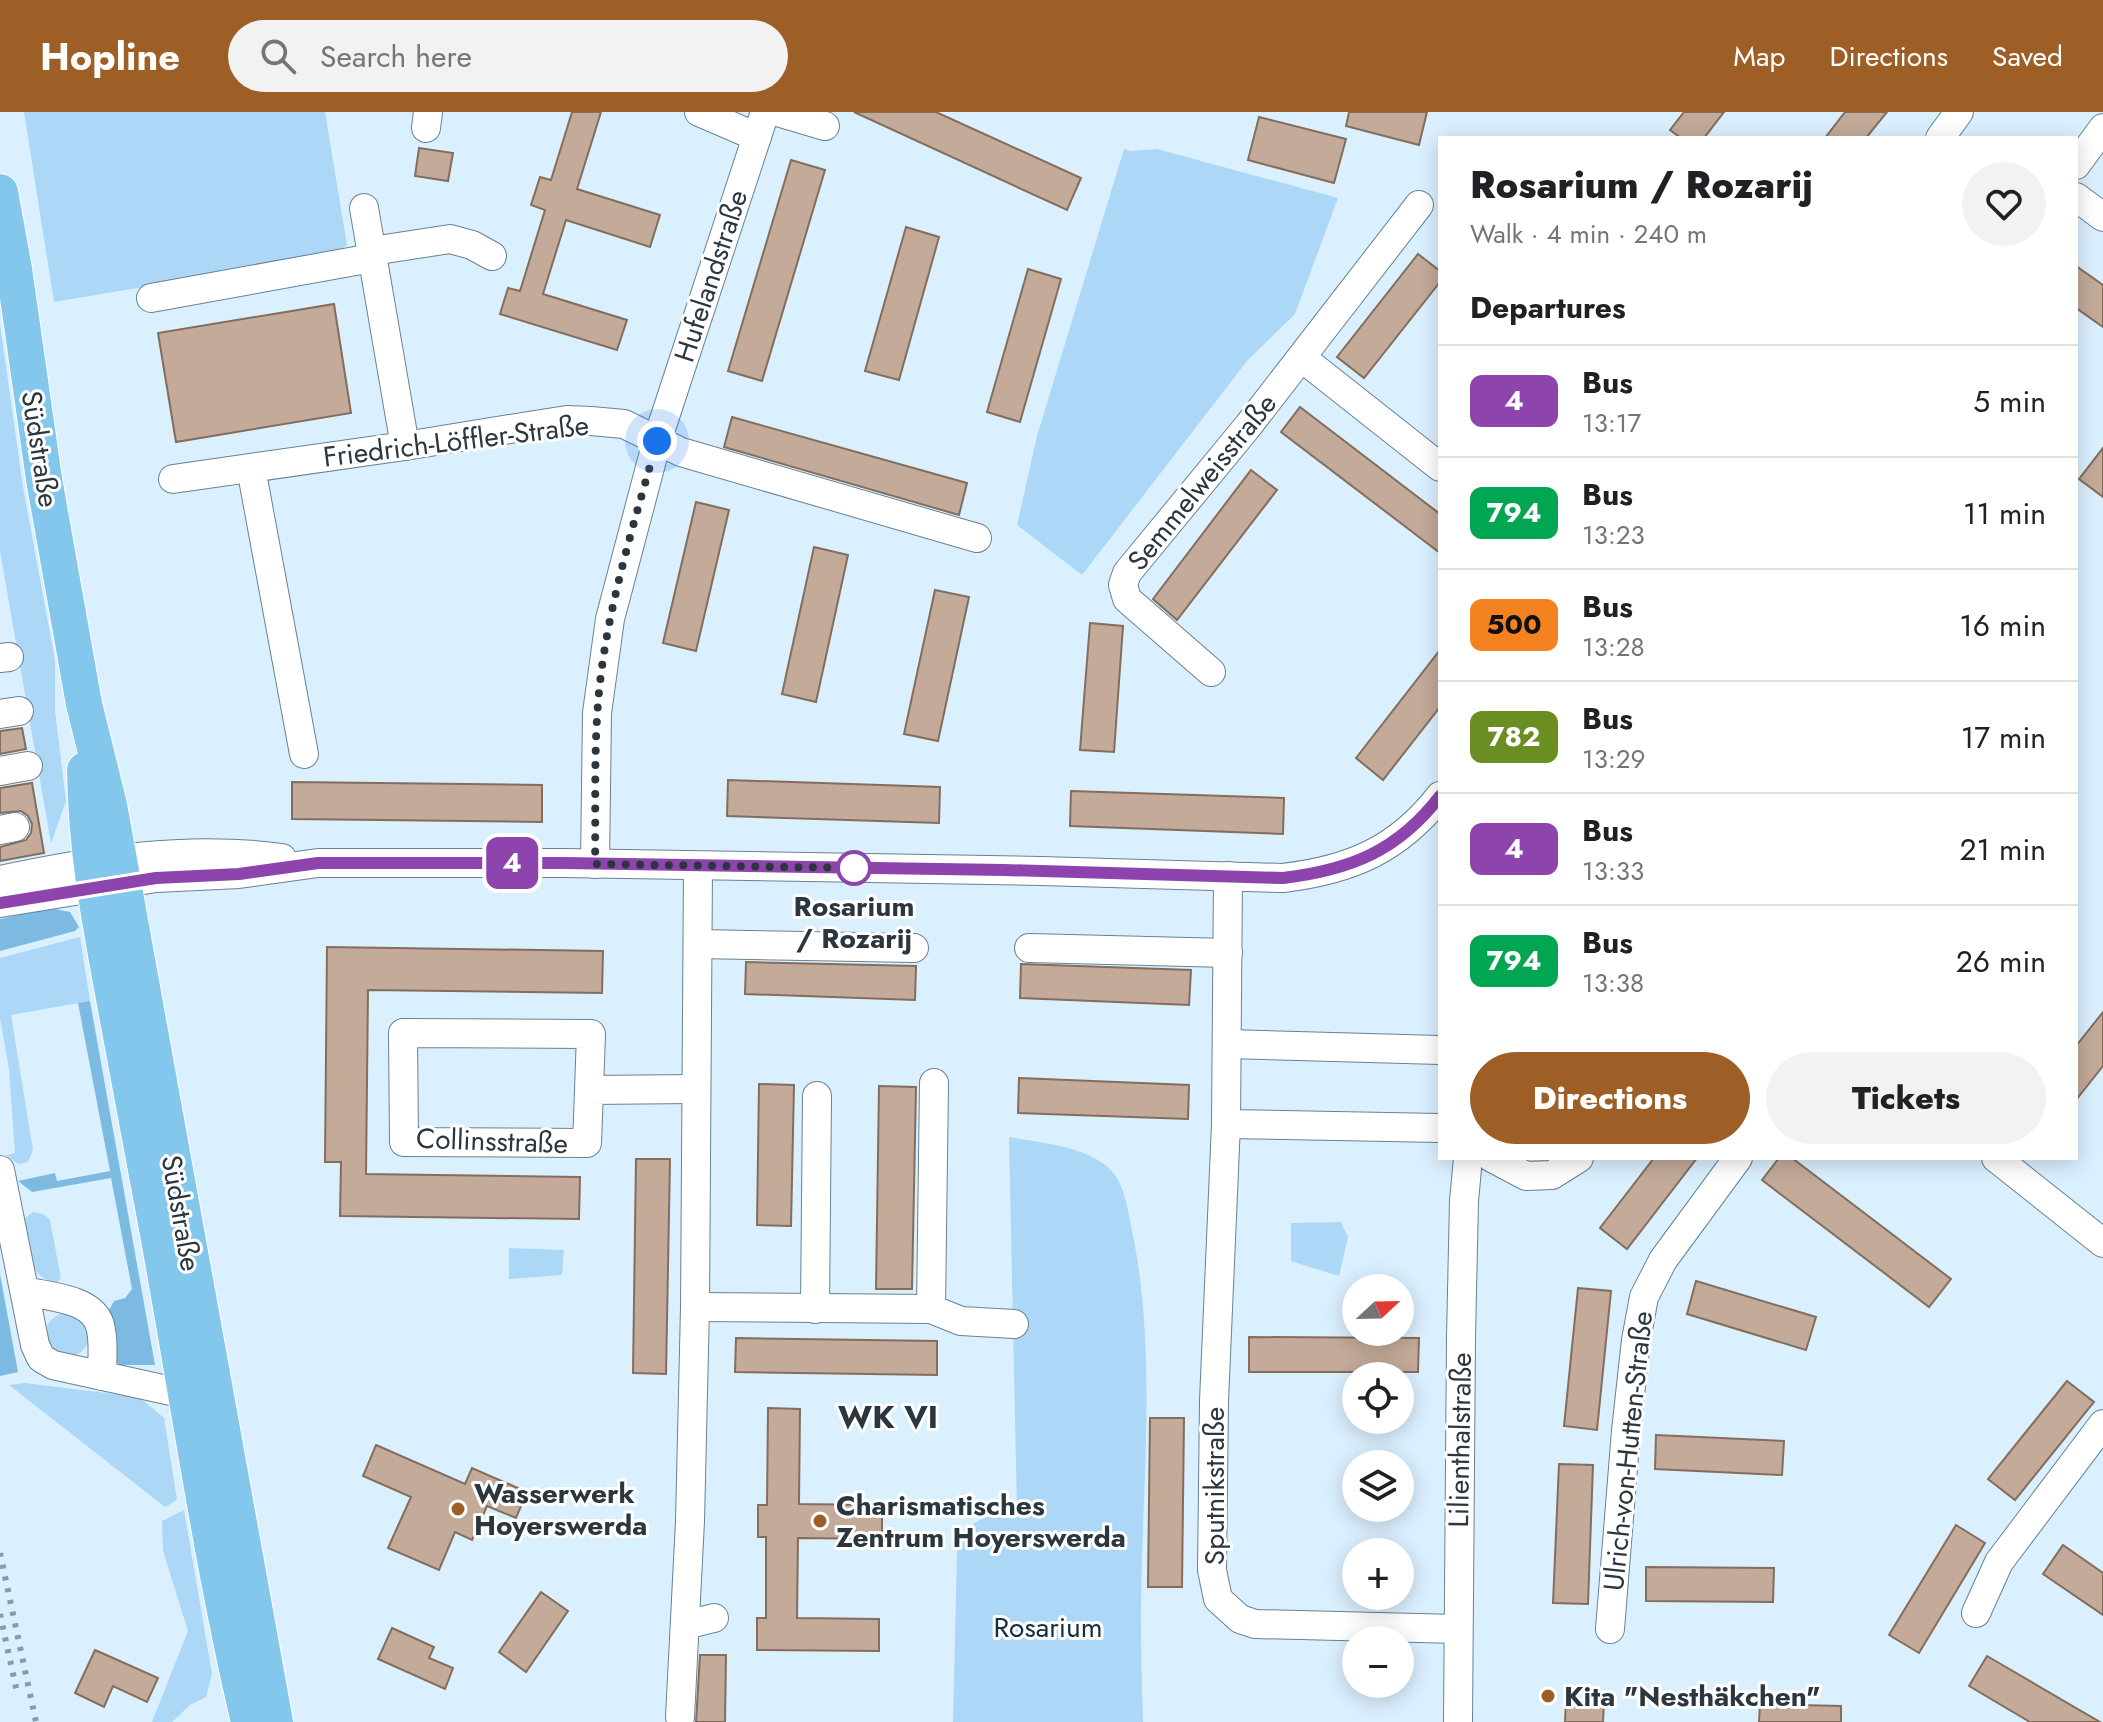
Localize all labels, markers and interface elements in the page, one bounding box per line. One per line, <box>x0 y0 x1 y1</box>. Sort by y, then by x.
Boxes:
search box <box>228 20 788 92</box>
text: Hopline <box>40 29 180 84</box>
icon: search <box>256 34 300 78</box>
text: Search here <box>320 35 472 78</box>
text: Map <box>1733 36 1785 77</box>
text: Directions <box>1829 36 1948 77</box>
text: Saved <box>1992 36 2063 77</box>
text: Rosarium / Rozarij <box>1470 157 1813 212</box>
button: heart <box>1962 162 2046 246</box>
street label: Hufelandstraße <box>664 185 758 367</box>
text: Walk · 4 min · 240 m <box>1470 215 1707 253</box>
text: Departures <box>1470 286 1626 329</box>
text: Bus <box>1582 361 1633 404</box>
text: 4 <box>1504 380 1524 421</box>
text: 5 min <box>1973 380 2046 423</box>
street label: Semmelweisstraße <box>1118 385 1286 579</box>
street label: Südstraße <box>11 388 69 510</box>
street label: Friedrich-Löffler-Straße <box>321 404 591 478</box>
text: 13:17 <box>1582 404 1641 442</box>
your location <box>637 421 677 461</box>
text: Bus <box>1582 473 1633 516</box>
text: 794 <box>1486 492 1542 533</box>
text: 11 min <box>1963 492 2046 535</box>
text: 13:23 <box>1582 516 1645 554</box>
text: Bus <box>1582 585 1633 628</box>
text: 500 <box>1486 604 1542 645</box>
text: 16 min <box>1959 604 2046 647</box>
text: 13:28 <box>1582 628 1645 666</box>
text: Bus <box>1582 697 1633 740</box>
text: 782 <box>1488 716 1540 757</box>
text: 17 min <box>1961 716 2046 759</box>
text: 13:29 <box>1582 740 1645 778</box>
text: Bus <box>1582 809 1633 852</box>
text: 4 <box>1504 828 1524 869</box>
text: 21 min <box>1959 828 2046 871</box>
line badge: 4 <box>486 837 538 889</box>
text: 4 <box>502 842 522 883</box>
marker: Rosarium / Rozarij <box>837 851 871 885</box>
text: 13:33 <box>1582 852 1644 890</box>
place label: Rosarium / Rozarij <box>794 886 914 959</box>
text: Bus <box>1582 921 1633 964</box>
text: 794 <box>1486 940 1542 981</box>
text: 26 min <box>1956 940 2046 983</box>
text: 13:38 <box>1582 964 1644 1002</box>
button: Directions <box>1470 1052 1750 1144</box>
button: Tickets <box>1766 1052 2046 1144</box>
street label: Collinsstraße <box>415 1118 569 1164</box>
street label: Südstraße <box>151 1152 211 1274</box>
north arrow <box>1342 1274 1414 1346</box>
map controls <box>1342 1274 1414 1698</box>
street label: Ulrich-von-Hutten-Straße <box>1593 1309 1663 1593</box>
street label: Lilienthalstraße <box>1438 1352 1482 1528</box>
button: locate <box>1342 1362 1414 1434</box>
district label: WK VI <box>838 1394 938 1440</box>
street label: Sputnikstraße <box>1194 1407 1235 1565</box>
button: layers <box>1342 1450 1414 1522</box>
place label: Wasserwerk Hoyerswerda <box>474 1473 647 1546</box>
place label: Charismatisches Zentrum Hoyerswerda <box>836 1485 1126 1558</box>
marker: Wasserwerk Hoyerswerda <box>449 1500 467 1518</box>
marker: Charismatisches Zentrum Hoyerswerda <box>811 1512 829 1530</box>
button: + <box>1342 1538 1414 1610</box>
park label: Rosarium <box>993 1607 1103 1648</box>
button: − <box>1342 1626 1414 1698</box>
place label: Kita "Nesthäkchen" <box>1564 1676 1821 1717</box>
marker: Kita "Nesthäkchen" <box>1539 1687 1557 1705</box>

